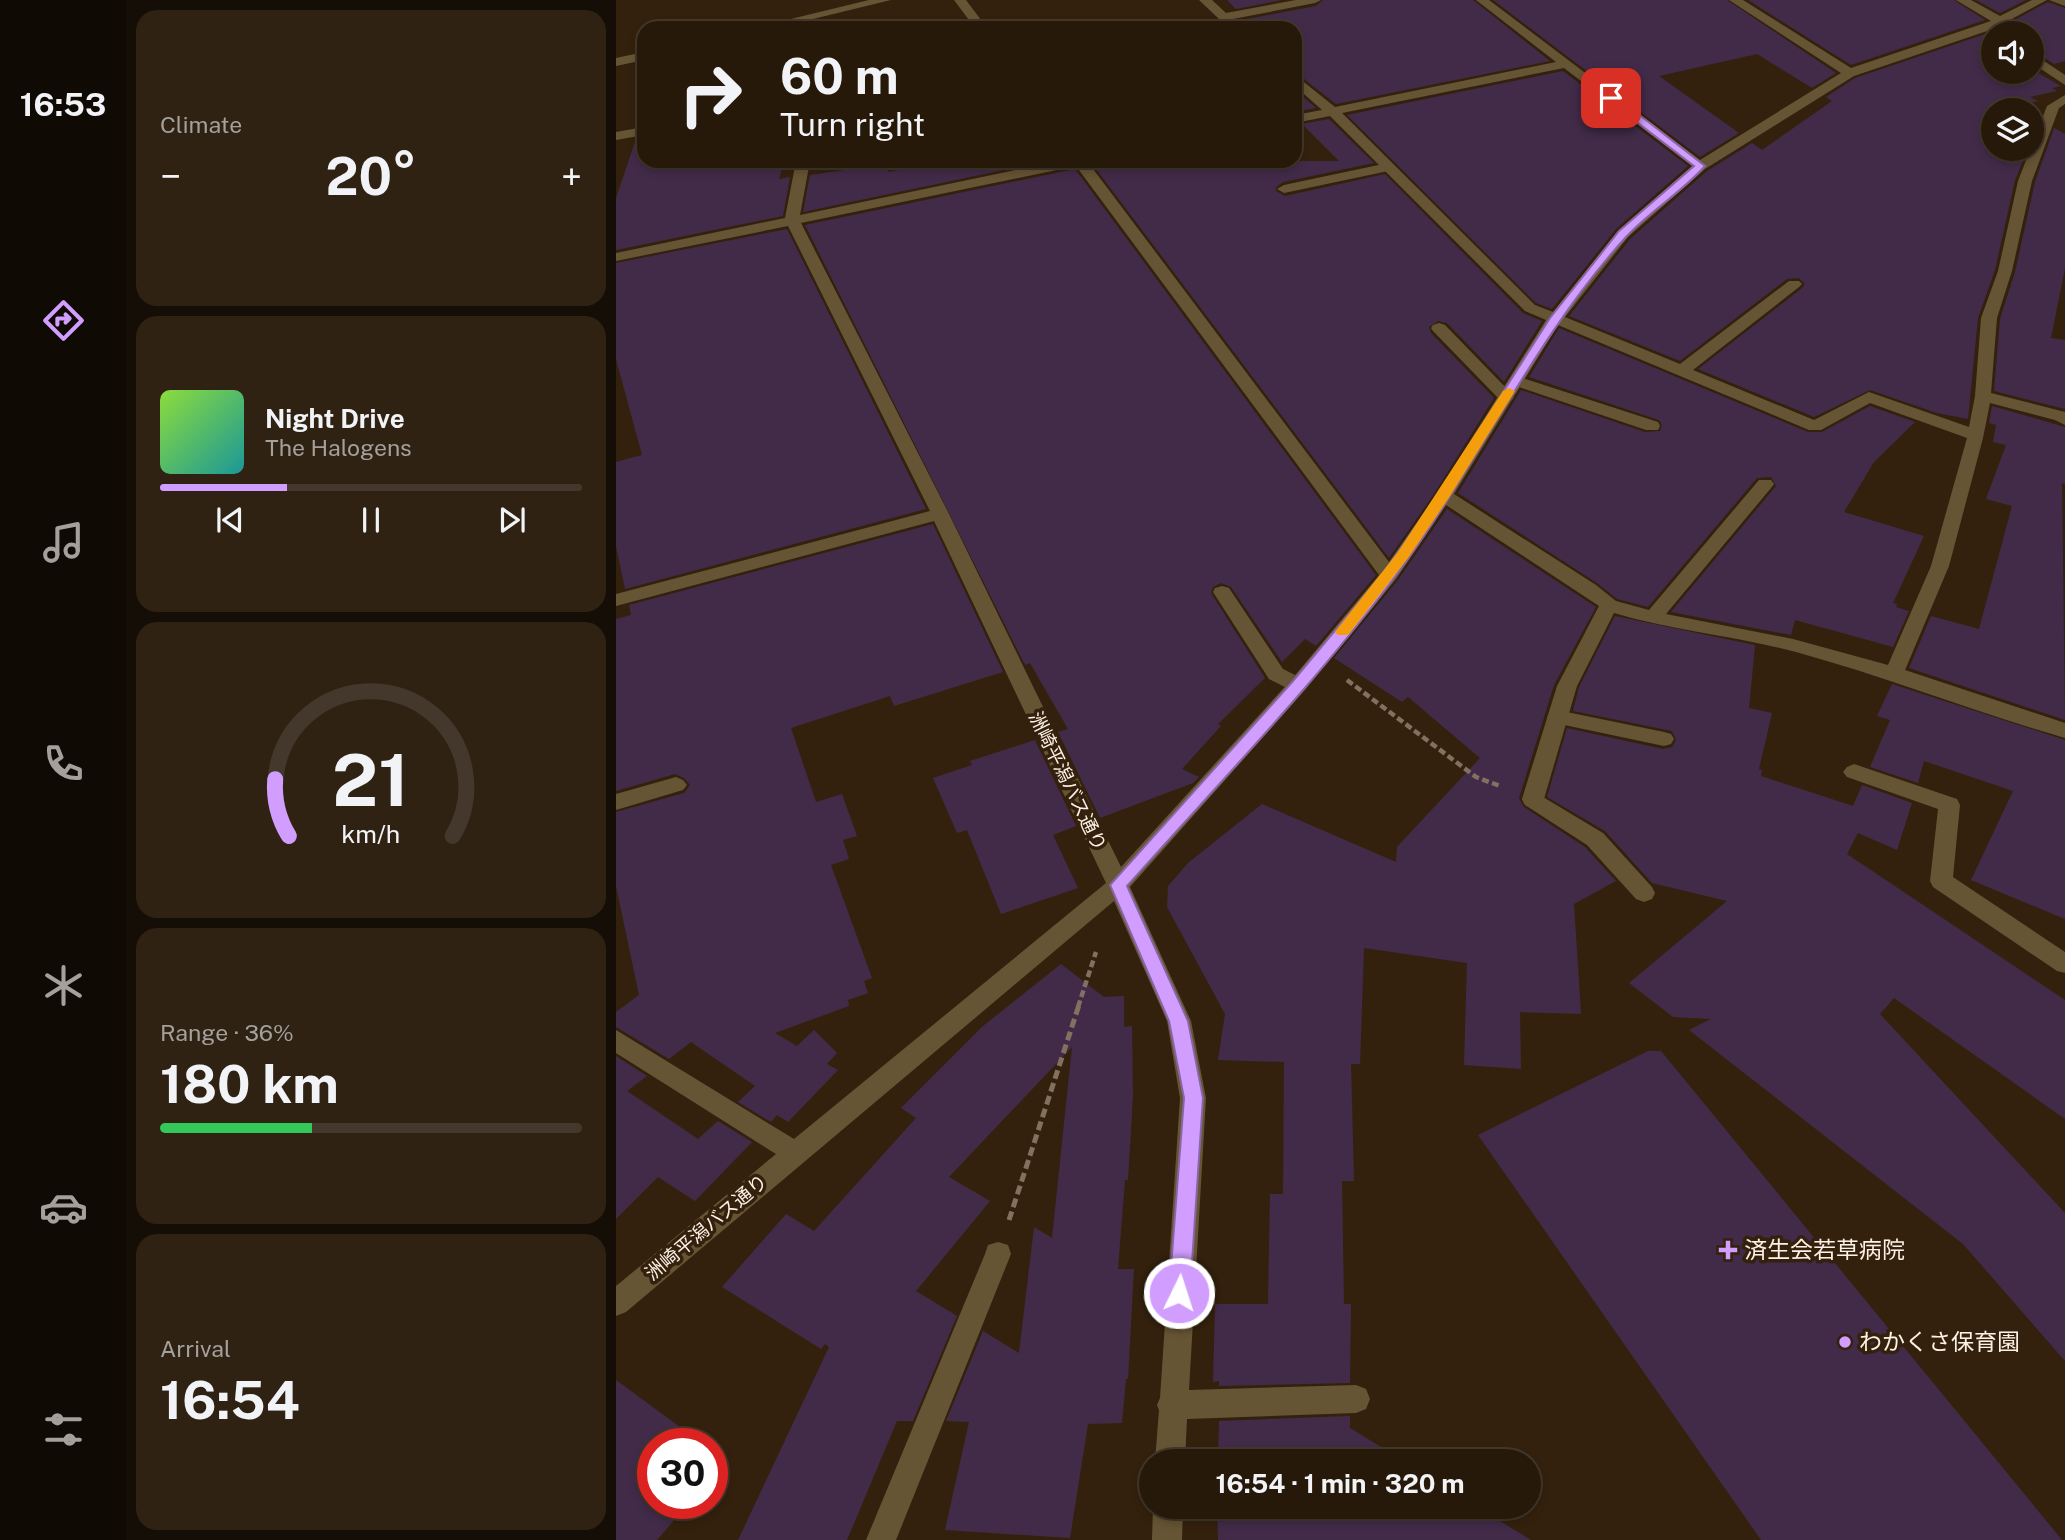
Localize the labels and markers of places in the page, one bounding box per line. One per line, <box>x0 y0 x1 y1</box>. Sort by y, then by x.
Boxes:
pin <box>1581 68 1641 128</box>
place label: 済生会若草病院 <box>1744 1236 1905 1263</box>
marker: 済生会若草病院 <box>1718 1240 1738 1260</box>
place label: わかくさ保育園 <box>1859 1328 2020 1355</box>
marker: わかくさ保育園 <box>1837 1334 1853 1350</box>

